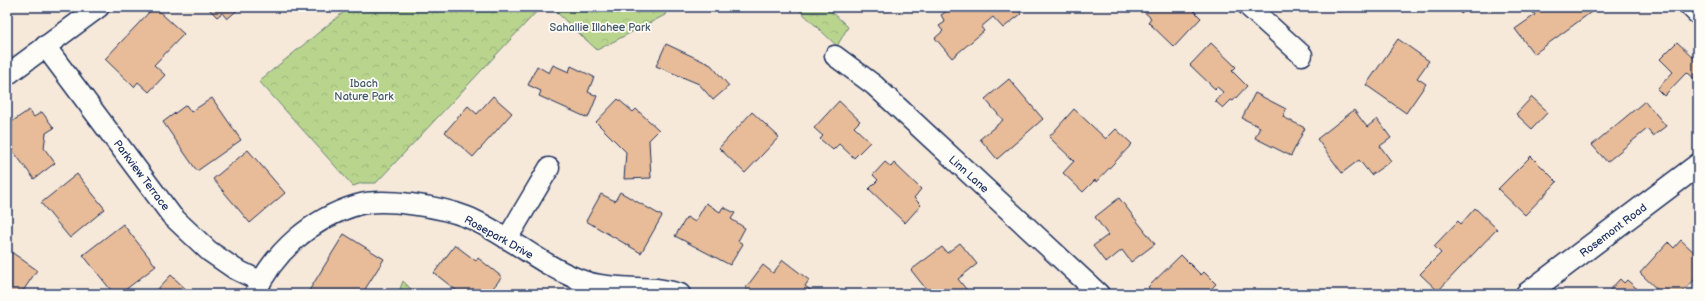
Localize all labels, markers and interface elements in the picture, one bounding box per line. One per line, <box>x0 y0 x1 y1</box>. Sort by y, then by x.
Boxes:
park label: Sahallie Illahee Park <box>550 21 651 34</box>
park label: Ibach Nature Park <box>334 77 394 103</box>
street label: Parkview Terrace <box>111 138 173 213</box>
street label: Linn Lane <box>946 153 992 196</box>
street label: Rosemont Road <box>1577 201 1649 260</box>
street label: Rosepark Drive <box>462 213 536 262</box>

